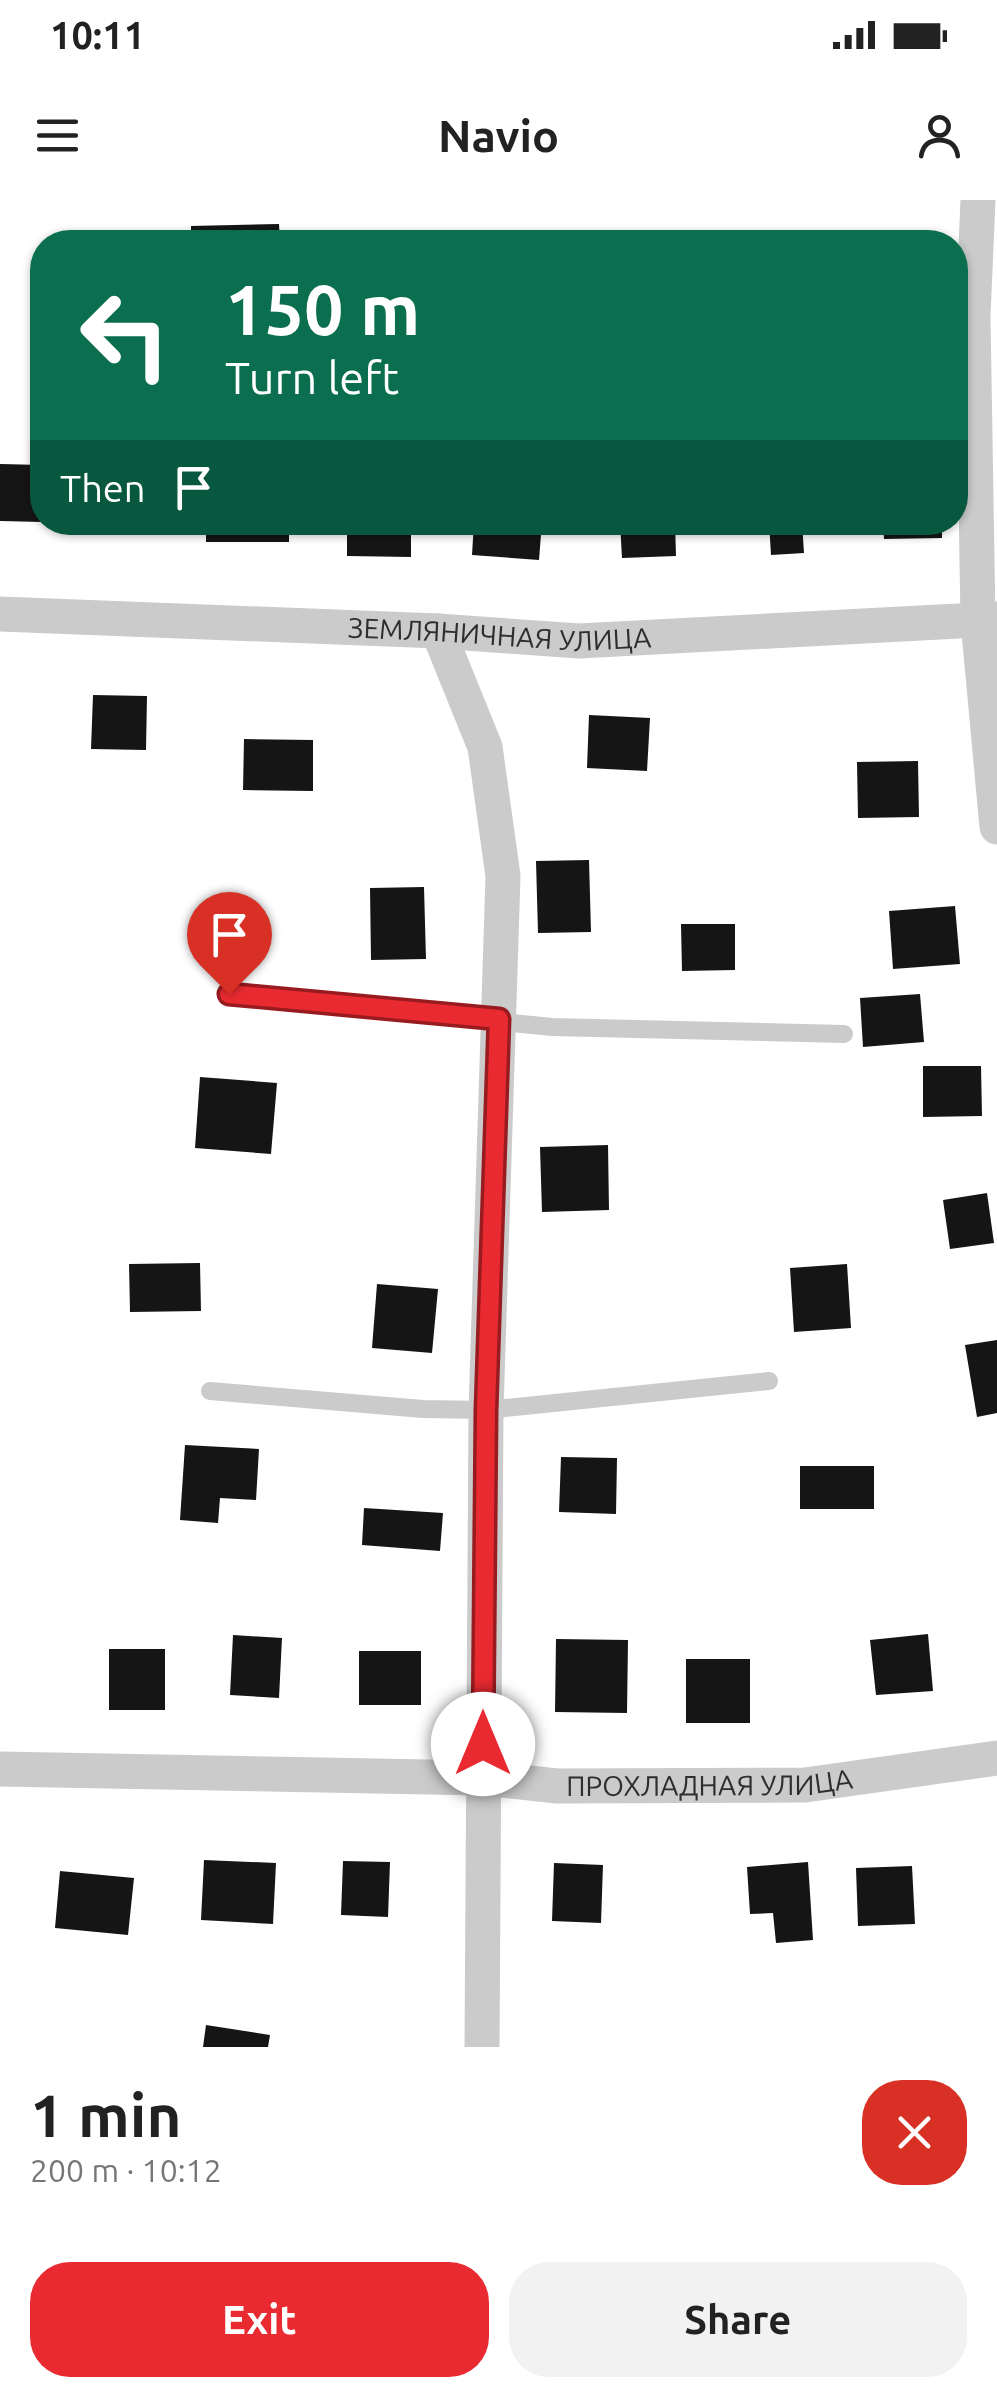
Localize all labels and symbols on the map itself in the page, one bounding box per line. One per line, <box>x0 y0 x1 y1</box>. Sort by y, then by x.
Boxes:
street label: ЗЕМЛЯНИЧНАЯ УЛИЦА <box>347 612 652 656</box>
pin <box>187 892 272 995</box>
position arrow <box>431 1692 535 1796</box>
street label: ПРОХЛАДНАЯ УЛИЦА <box>566 1762 855 1801</box>

